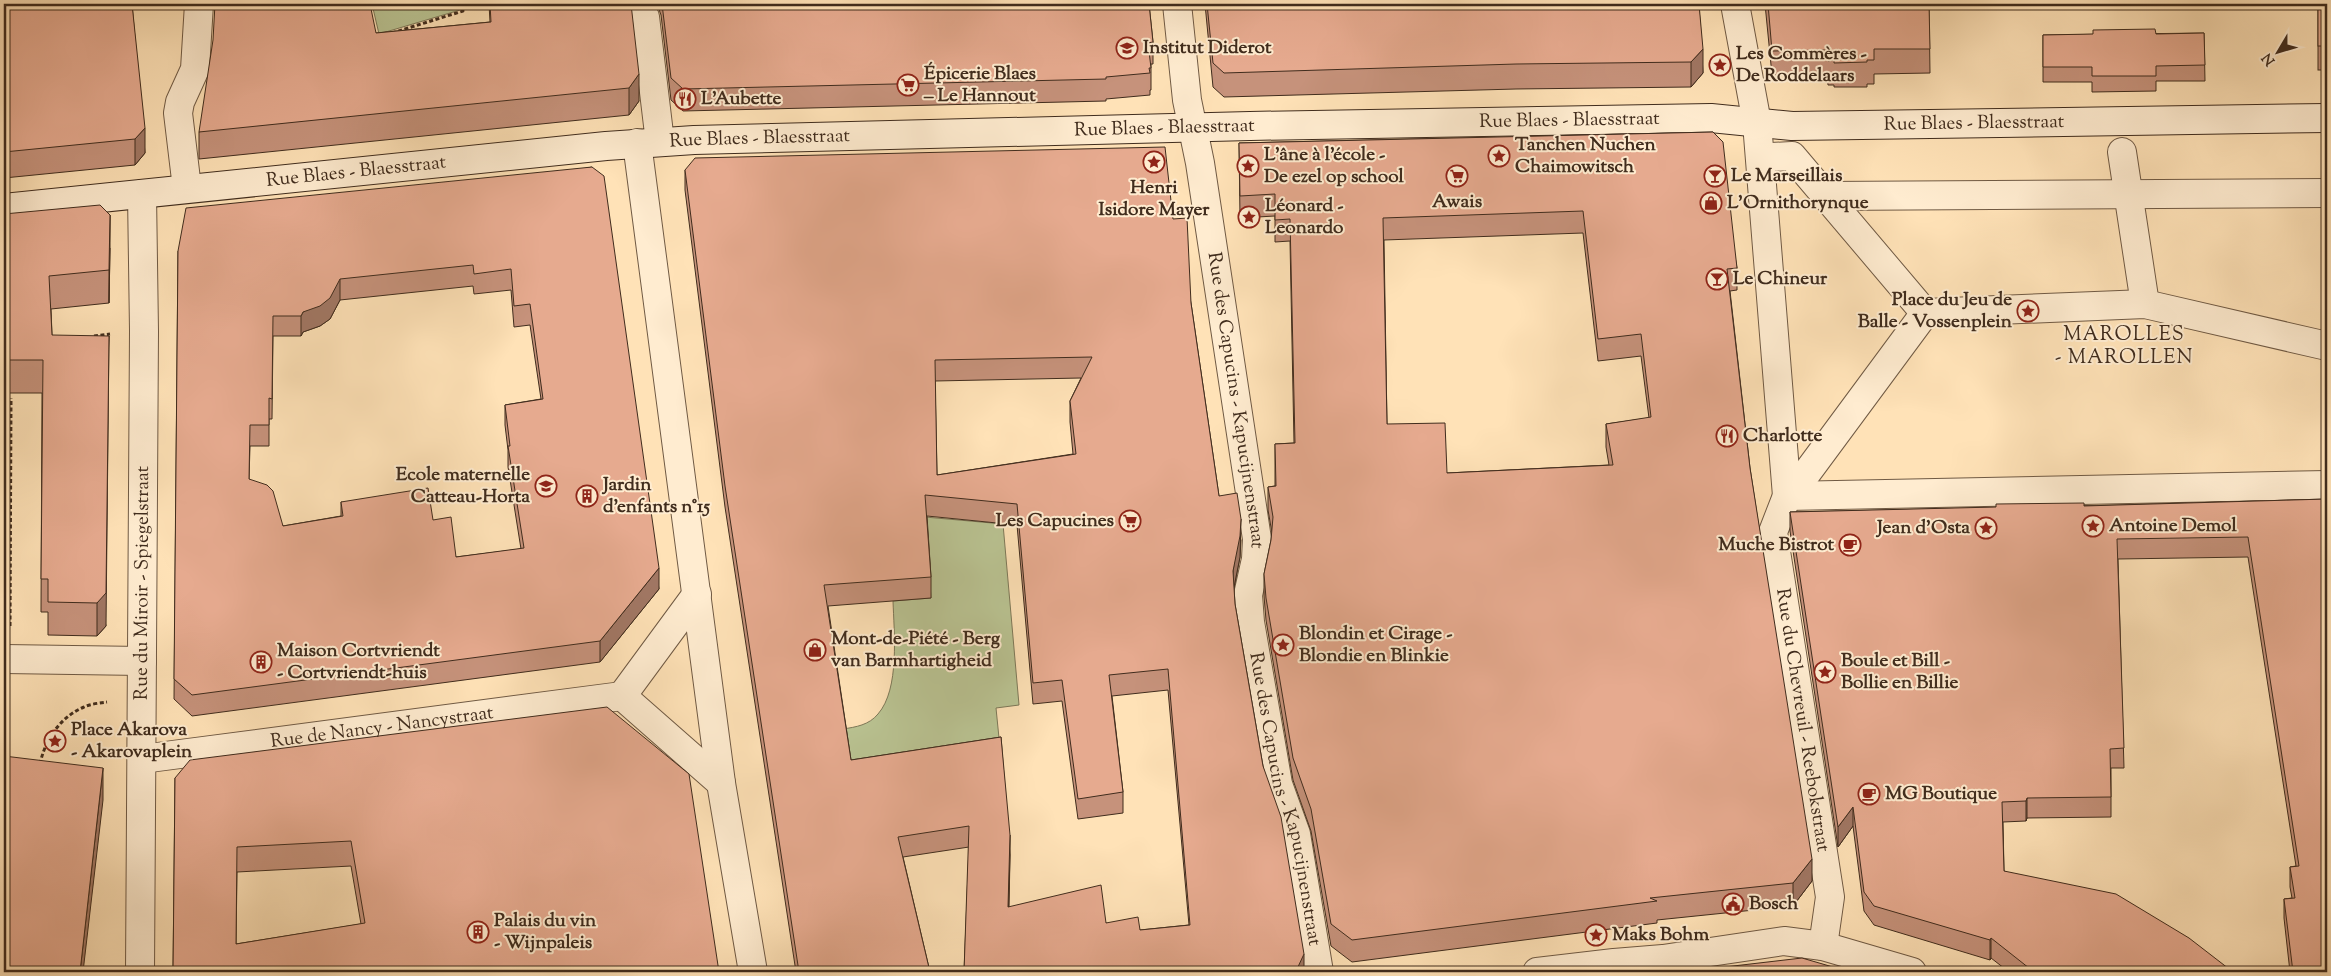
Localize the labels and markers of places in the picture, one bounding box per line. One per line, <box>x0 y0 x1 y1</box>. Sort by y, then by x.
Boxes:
place label: Institut Diderot <box>1143 35 1272 62</box>
school or university icon: Institut Diderot <box>1115 36 1139 60</box>
place label: Les Commères - De Roddelaars <box>1736 41 1867 90</box>
place icon: Les Commères - De Roddelaars <box>1708 53 1732 77</box>
place label: Épicerie Blaes – Le Hannout <box>923 61 1037 110</box>
supermarket icon: Épicerie Blaes – Le Hannout <box>896 73 920 97</box>
place label: L'Aubette <box>701 86 781 113</box>
restaurant icon: L'Aubette <box>673 87 697 111</box>
place label: Tanchen Nuchen Chaimowitsch <box>1515 132 1656 181</box>
place label: L’âne à l’école - De ezel op school <box>1264 142 1405 191</box>
place icon: Tanchen Nuchen Chaimowitsch <box>1487 144 1511 168</box>
place icon: Henri Isidore Mayer <box>1142 150 1166 174</box>
place icon: L’âne à l’école - De ezel op school <box>1236 154 1260 178</box>
place label: Le Marseillais <box>1731 163 1843 190</box>
supermarket icon: Awais <box>1445 164 1469 188</box>
bar icon: Le Marseillais <box>1703 164 1727 188</box>
place label: Henri Isidore Mayer <box>1099 175 1210 224</box>
place label: Awais <box>1432 189 1483 216</box>
place label: L’Ornithorynque <box>1727 190 1869 217</box>
shop icon: L’Ornithorynque <box>1699 191 1723 215</box>
place label: Léonard - Leonardo <box>1265 193 1344 242</box>
place icon: Léonard - Leonardo <box>1237 205 1261 229</box>
place label: Le Chineur <box>1733 266 1828 293</box>
bar icon: Le Chineur <box>1705 267 1729 291</box>
place label: Place du Jeu de Balle - Vossenplein <box>1858 287 2013 336</box>
place icon: Place du Jeu de Balle - Vossenplein <box>2016 299 2040 323</box>
place label: Charlotte <box>1743 423 1822 450</box>
restaurant icon: Charlotte <box>1715 424 1739 448</box>
place label: Ecole maternelle Catteau-Horta <box>396 462 530 511</box>
place label: Jardin d'enfants n°15 <box>601 472 710 521</box>
school or university icon: Ecole maternelle Catteau-Horta <box>534 474 558 498</box>
building icon: Jardin d'enfants n°15 <box>575 484 599 508</box>
place label: Les Capucines <box>996 508 1115 535</box>
supermarket icon: Les Capucines <box>1118 509 1142 533</box>
place label: Antoine Demol <box>2109 513 2237 540</box>
place icon: Antoine Demol <box>2081 514 2105 538</box>
place label: Jean d'Osta <box>1875 515 1970 542</box>
place icon: Jean d'Osta <box>1974 516 1998 540</box>
place label: Muche Bistrot <box>1718 532 1834 559</box>
cafe icon: Muche Bistrot <box>1838 533 1862 557</box>
place label: Blondin et Cirage - Blondie en Blinkie <box>1299 621 1453 670</box>
place label: Mont-de-Piété - Berg van Barmhartigheid <box>831 626 1001 675</box>
place icon: Blondin et Cirage - Blondie en Blinkie <box>1271 633 1295 657</box>
place label: Maison Cortvriendt - Cortvriendt-huis <box>277 638 440 687</box>
shop icon: Mont-de-Piété - Berg van Barmhartigheid <box>803 638 827 662</box>
place label: Boule et Bill - Bollie en Billie <box>1841 648 1958 697</box>
building icon: Maison Cortvriendt - Cortvriendt-huis <box>249 650 273 674</box>
place icon: Boule et Bill - Bollie en Billie <box>1813 660 1837 684</box>
place label: Place Akarova - Akarovaplein <box>71 717 193 766</box>
place icon: Place Akarova - Akarovaplein <box>43 729 67 753</box>
place label: MG Boutique <box>1885 781 1997 808</box>
cafe icon: MG Boutique <box>1857 782 1881 806</box>
place label: Bosch <box>1749 891 1799 918</box>
public building icon: Bosch <box>1721 892 1745 916</box>
place label: Palais du vin - Wijnpaleis <box>494 908 597 957</box>
building icon: Palais du vin - Wijnpaleis <box>466 920 490 944</box>
place label: Maks Bohm <box>1612 922 1710 949</box>
place icon: Maks Bohm <box>1584 923 1608 947</box>

